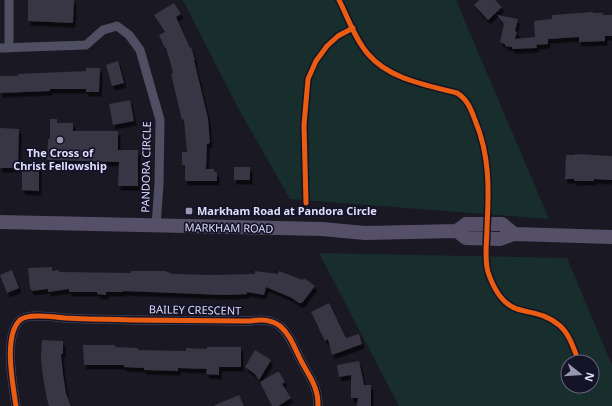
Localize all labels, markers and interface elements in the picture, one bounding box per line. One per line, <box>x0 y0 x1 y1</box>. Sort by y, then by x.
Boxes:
street label: PANDORA CIRCLE <box>137 121 154 213</box>
marker: The Cross of Christ Fellowship <box>55 135 65 145</box>
place label: The Cross of Christ Fellowship <box>13 145 107 173</box>
place label: Markham Road at Pandora Circle <box>197 203 377 218</box>
marker: Markham Road at Pandora Circle <box>184 206 194 216</box>
street label: MARKHAM ROAD <box>184 219 274 236</box>
street label: BAILEY CRESCENT <box>149 301 241 318</box>
north arrow <box>560 354 600 394</box>
text: N <box>582 371 599 384</box>

